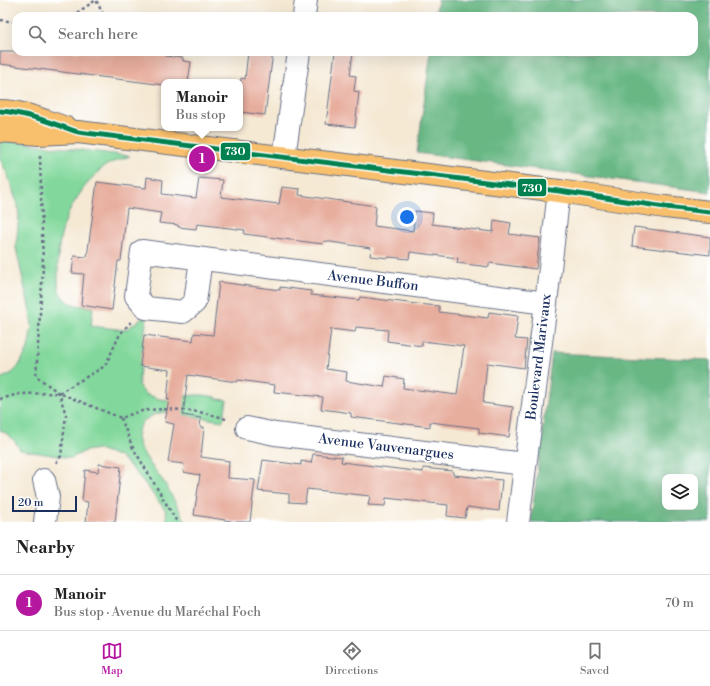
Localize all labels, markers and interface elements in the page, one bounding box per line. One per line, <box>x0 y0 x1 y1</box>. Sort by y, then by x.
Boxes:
search box <box>12 12 698 56</box>
icon: search <box>26 23 48 45</box>
text: Search here <box>58 25 138 44</box>
popup <box>161 79 243 131</box>
text: Manoir <box>176 88 228 107</box>
text: Bus stop <box>176 107 226 123</box>
line badge: 730 <box>220 142 251 161</box>
pin: 1 <box>189 144 215 174</box>
text: 730 <box>225 145 245 159</box>
line badge: 730 <box>517 178 547 197</box>
text: 730 <box>522 182 542 196</box>
your location <box>397 207 417 227</box>
street label: Avenue Buffon <box>325 266 420 296</box>
street label: Boulevard Marivaux <box>522 292 556 422</box>
street label: Avenue Vauvenargues <box>316 430 455 464</box>
map controls <box>662 474 698 510</box>
button: layers <box>662 474 698 510</box>
scale bar <box>12 494 77 513</box>
text: 20 m <box>18 496 43 510</box>
text: Nearby <box>16 537 75 559</box>
text: Manoir <box>54 585 106 604</box>
text: 1 <box>26 595 32 611</box>
text: 70 m <box>665 595 694 611</box>
text: Bus stop · Avenue du Maréchal Foch <box>54 604 261 620</box>
tab: Map <box>101 640 123 678</box>
tab: Directions <box>325 640 378 678</box>
tab: Saved <box>580 640 609 678</box>

